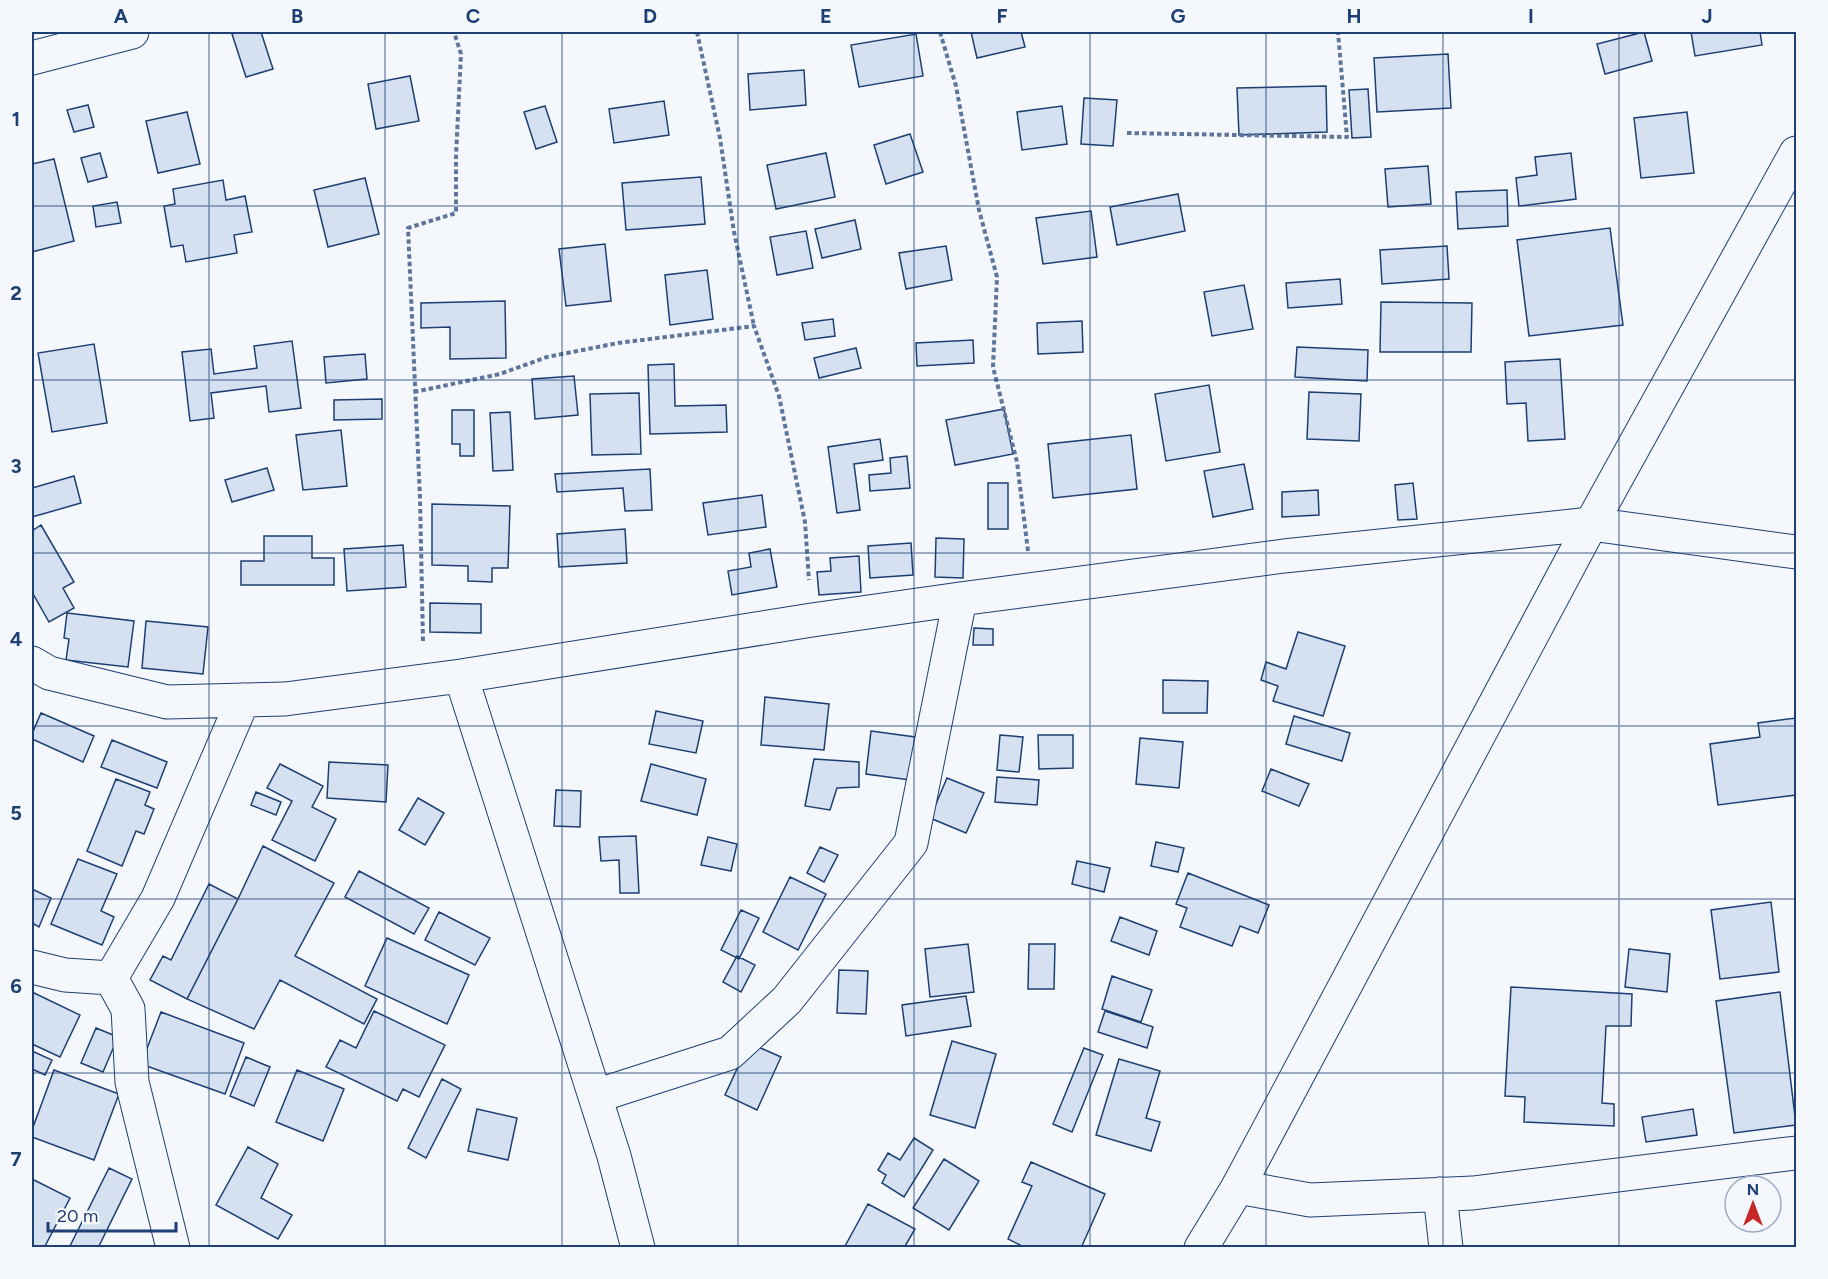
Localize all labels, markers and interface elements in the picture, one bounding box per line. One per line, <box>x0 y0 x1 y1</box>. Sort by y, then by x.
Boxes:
text: A <box>114 4 129 28</box>
text: B <box>291 4 303 28</box>
text: C <box>466 4 480 28</box>
text: D <box>643 4 657 28</box>
text: E <box>820 4 832 28</box>
text: F <box>996 4 1008 28</box>
text: G <box>1171 4 1186 28</box>
text: H <box>1347 4 1362 28</box>
text: I <box>1528 4 1534 28</box>
text: J <box>1701 4 1713 28</box>
text: 1 <box>12 107 20 131</box>
text: 2 <box>10 281 22 305</box>
text: 3 <box>10 454 22 478</box>
text: 4 <box>10 627 23 651</box>
text: 5 <box>10 801 22 825</box>
text: 6 <box>10 974 22 998</box>
text: 7 <box>10 1147 22 1171</box>
north arrow <box>1723 1174 1783 1234</box>
text: N <box>1747 1180 1759 1199</box>
scale bar <box>48 1195 176 1233</box>
text: 20 m <box>57 1205 98 1227</box>

